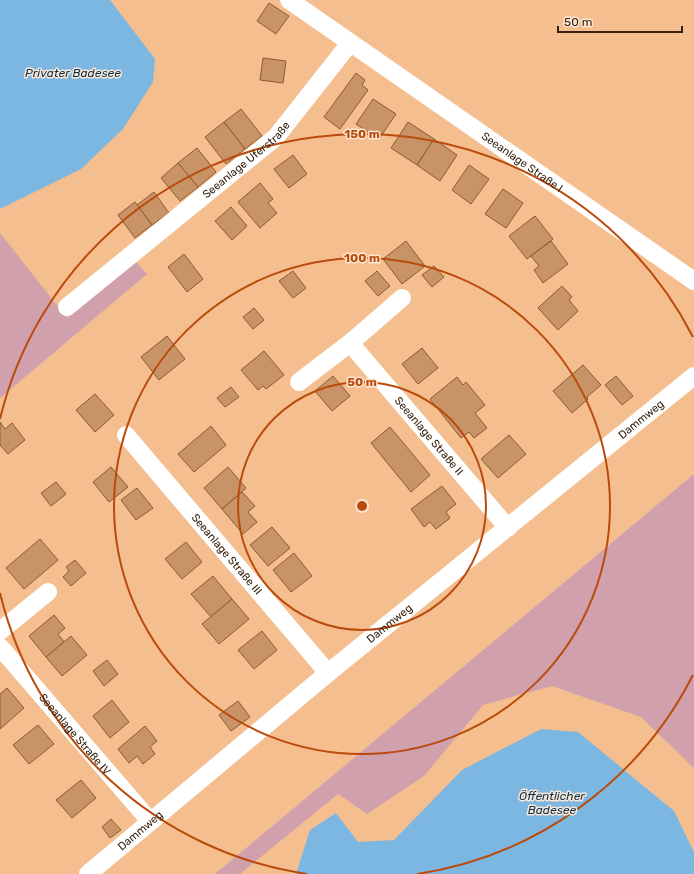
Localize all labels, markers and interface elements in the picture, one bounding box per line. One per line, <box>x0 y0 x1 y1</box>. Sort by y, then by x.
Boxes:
scale bar <box>558 8 682 34</box>
text: 50 m <box>564 15 592 29</box>
water label: Privater Badesee <box>25 66 121 80</box>
street label: Seeanlage Uferstraße <box>200 119 293 201</box>
text: 150 m <box>344 127 380 141</box>
street label: Seeanlage Straße I <box>479 130 565 195</box>
text: 100 m <box>344 251 380 265</box>
text: 50 m <box>347 375 377 389</box>
street label: Seeanlage Straße II <box>392 394 466 478</box>
street label: Dammweg <box>616 397 666 442</box>
centre of rings <box>355 499 369 513</box>
street label: Seeanlage Straße III <box>189 511 264 597</box>
street label: Dammweg <box>364 601 415 646</box>
street label: Seeanlage Straße IV <box>36 691 113 778</box>
water label: Öffentlicher Badesee <box>519 789 585 817</box>
street label: Dammweg <box>115 808 166 853</box>

